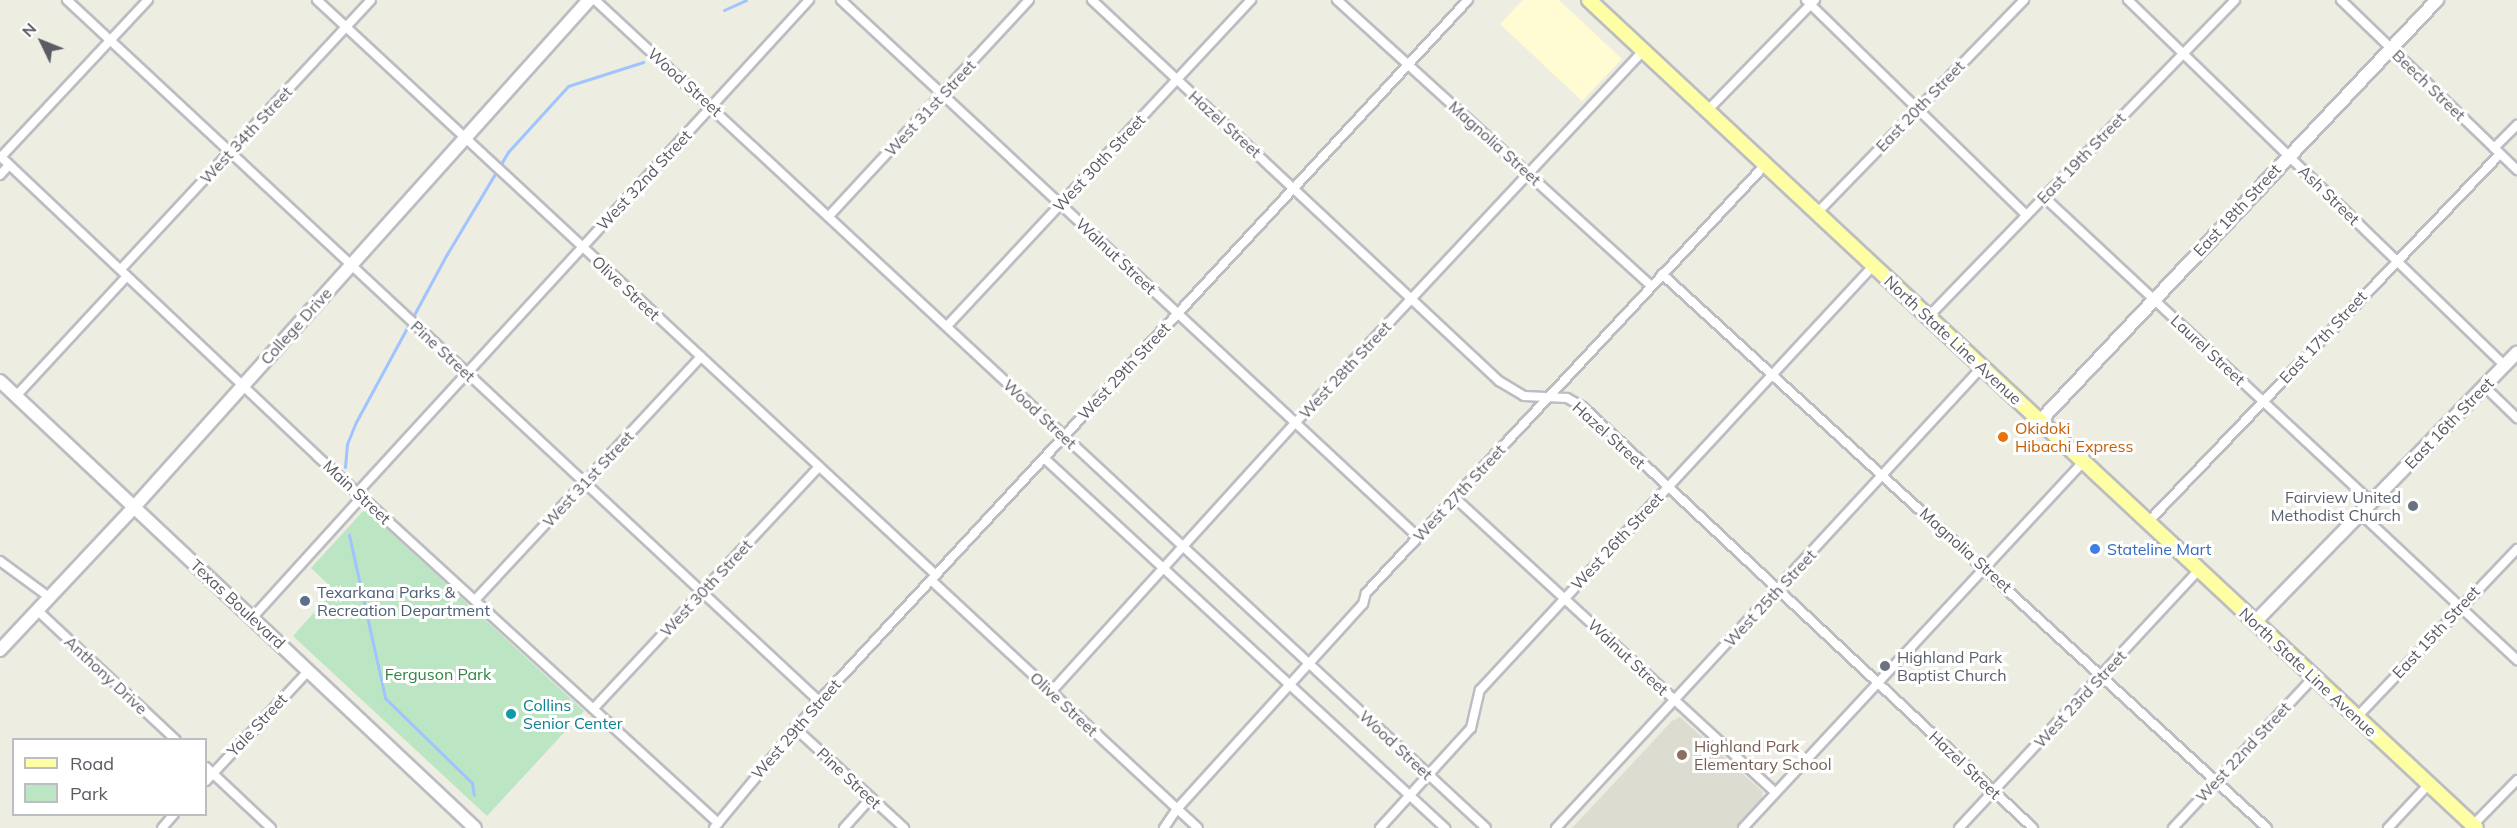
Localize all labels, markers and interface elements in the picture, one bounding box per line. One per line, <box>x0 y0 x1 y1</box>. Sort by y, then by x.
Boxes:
north arrow <box>12 12 72 72</box>
text: N <box>17 18 40 41</box>
street label: Wood Street <box>644 44 726 120</box>
street label: Beech Street <box>2389 45 2469 125</box>
street label: West 31st Street <box>881 56 979 160</box>
street label: East 20th Street <box>1872 56 1968 156</box>
street label: West 34th Street <box>196 82 296 188</box>
street label: Hazel Street <box>1185 86 1265 162</box>
street label: Magnolia Street <box>1445 97 1545 189</box>
street label: East 19th Street <box>2033 108 2129 208</box>
street label: West 30th Street <box>1049 110 1149 216</box>
street label: West 32nd Street <box>593 126 695 234</box>
street label: East 18th Street <box>2189 160 2285 260</box>
street label: Ash Street <box>2294 161 2364 229</box>
street label: Walnut Street <box>1072 214 1160 298</box>
street label: Olive Street <box>588 252 664 324</box>
street label: North State Line Avenue <box>1880 271 2026 409</box>
street label: College Drive <box>256 284 336 368</box>
street label: East 17th Street <box>2275 287 2371 387</box>
street label: Laurel Street <box>2167 311 2249 389</box>
street label: Pine Street <box>407 316 479 386</box>
street label: West 28th Street <box>1295 317 1395 423</box>
street label: West 29th Street <box>1074 318 1174 424</box>
street label: East 16th Street <box>2401 373 2497 473</box>
street label: Wood Street <box>999 375 1081 453</box>
street label: Hazel Street <box>1569 397 1649 473</box>
place label: Okidoki Hibachi Express <box>2015 418 2133 456</box>
street label: West 31st Street <box>539 427 637 531</box>
marker: Okidoki Hibachi Express <box>1996 430 2010 444</box>
street label: West 27th Street <box>1409 440 1509 546</box>
street label: Main Street <box>319 456 395 528</box>
place label: Fairview United Methodist Church <box>2271 487 2401 525</box>
street label: West 26th Street <box>1567 488 1667 594</box>
marker: Fairview United Methodist Church <box>2406 499 2420 513</box>
street label: Magnolia Street <box>1916 504 2016 596</box>
street label: West 30th Street <box>656 535 756 641</box>
place label: Stateline Mart <box>2107 539 2211 559</box>
marker: Stateline Mart <box>2088 542 2102 556</box>
street label: West 25th Street <box>1720 545 1820 651</box>
street label: Texas Boulevard <box>187 555 289 653</box>
place label: Texarkana Parks & Recreation Department <box>317 582 490 620</box>
street label: East 15th Street <box>2388 582 2484 682</box>
marker: Texarkana Parks & Recreation Department <box>298 594 312 608</box>
street label: North State Line Avenue <box>2235 603 2381 741</box>
street label: Walnut Street <box>1584 615 1672 699</box>
street label: Anthony Drive <box>61 632 151 718</box>
street label: West 23rd Street <box>2030 646 2130 752</box>
place label: Highland Park Baptist Church <box>1897 647 2007 685</box>
marker: Highland Park Baptist Church <box>1878 659 1892 673</box>
park label: Ferguson Park <box>385 664 491 684</box>
street label: Olive Street <box>1026 668 1102 740</box>
street label: West 29th Street <box>747 675 845 783</box>
street label: Yale Street <box>223 690 291 760</box>
place label: Collins Senior Center <box>523 695 622 733</box>
street label: West 22nd Street <box>2192 698 2294 806</box>
street label: Wood Street <box>1355 706 1437 784</box>
marker: Collins Senior Center <box>504 707 518 721</box>
street label: Hazel Street <box>1925 727 2005 803</box>
place label: Highland Park Elementary School <box>1694 736 1832 774</box>
legend <box>12 738 207 816</box>
street label: Pine Street <box>813 743 885 813</box>
marker: Highland Park Elementary School <box>1675 748 1689 762</box>
text: Road <box>70 752 114 775</box>
text: Park <box>70 782 108 805</box>

